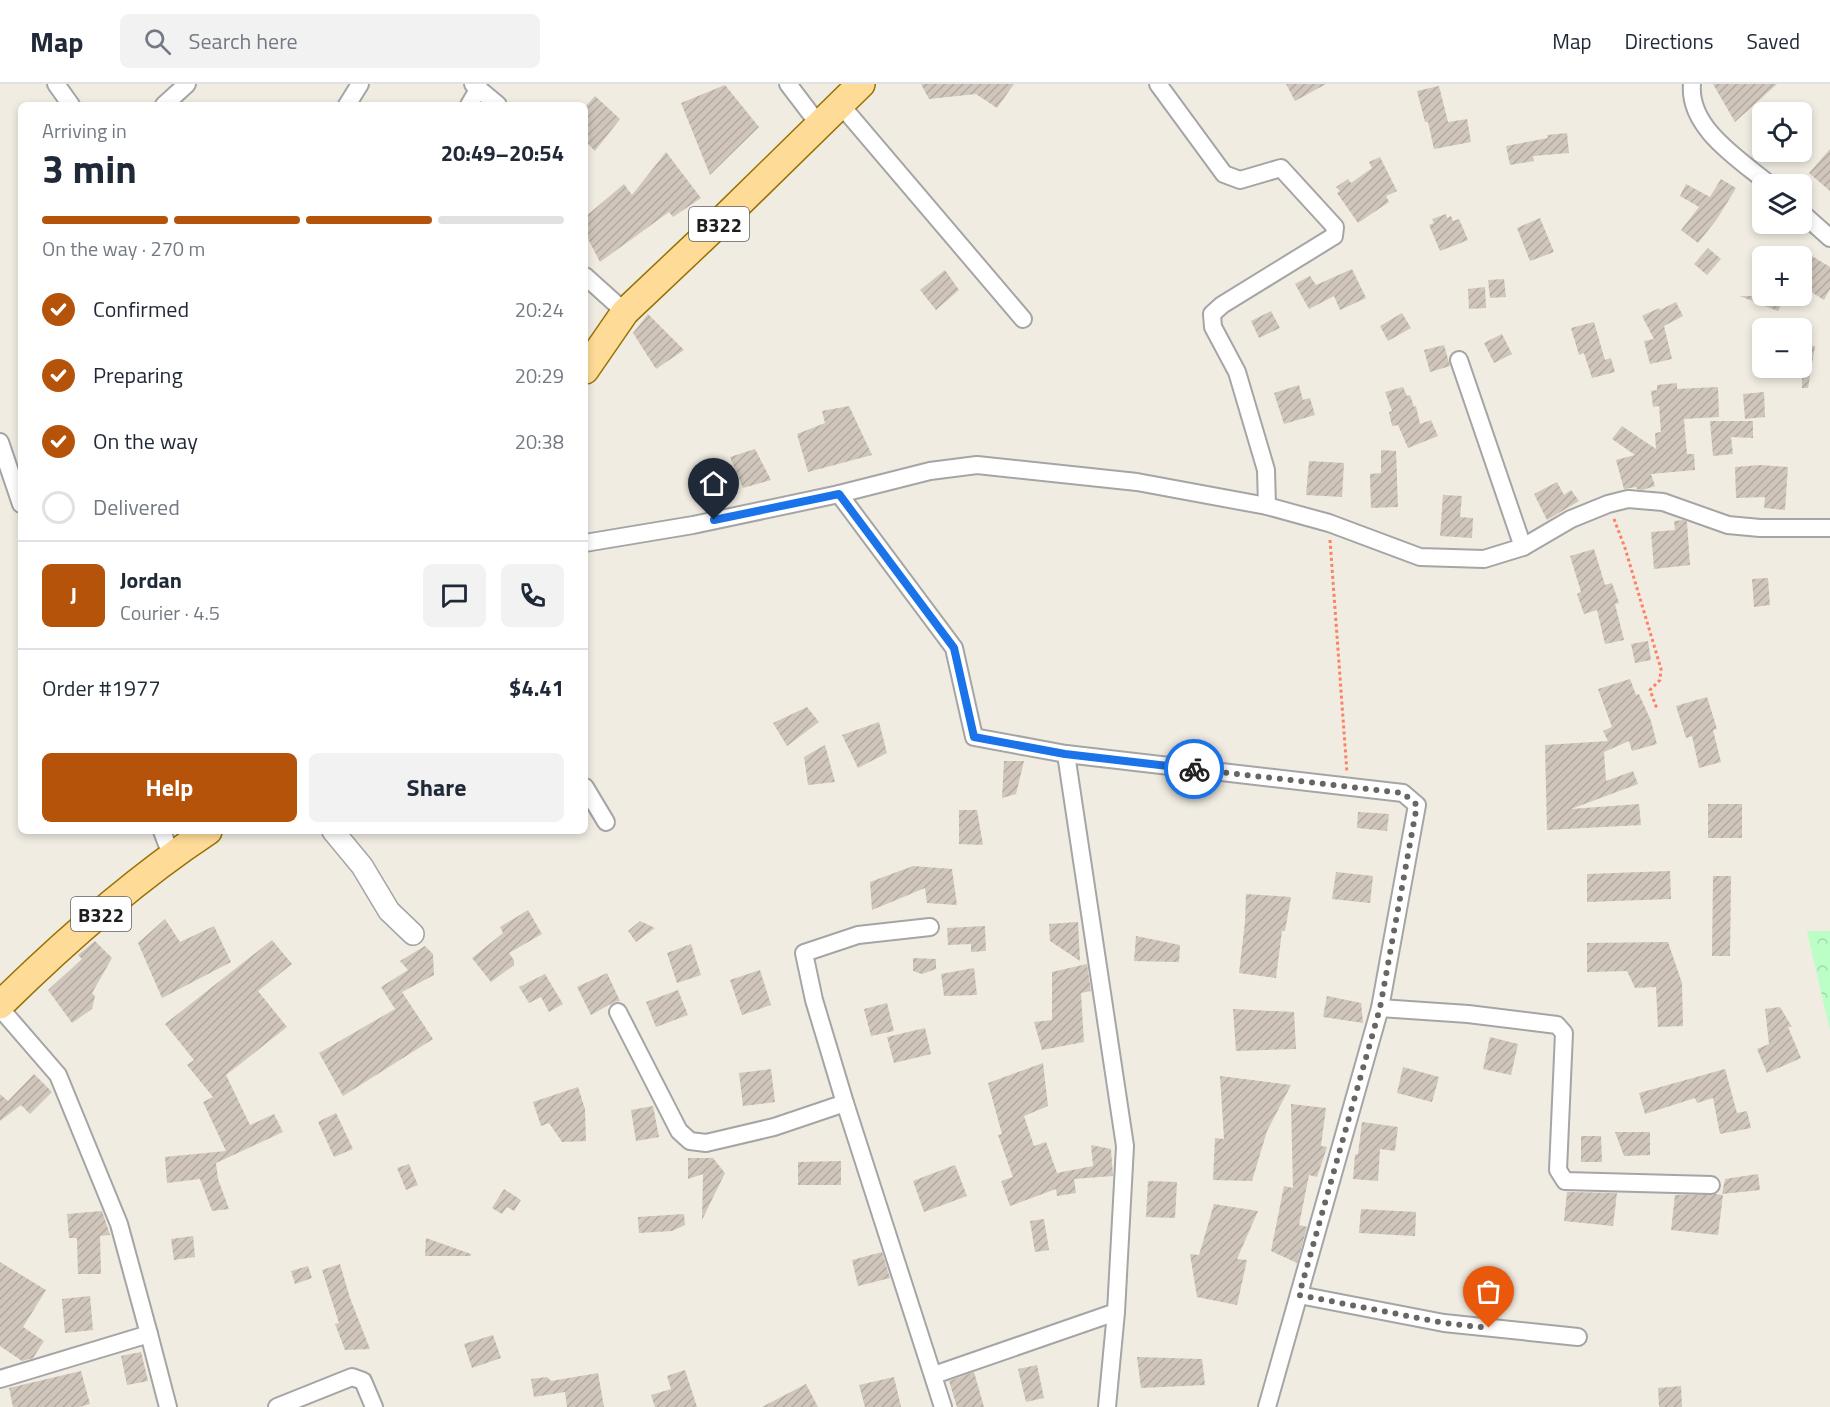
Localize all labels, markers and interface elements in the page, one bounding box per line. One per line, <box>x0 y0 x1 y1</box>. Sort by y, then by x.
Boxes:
search box <box>120 14 540 68</box>
text: Map <box>30 20 84 63</box>
text: Search here <box>189 24 298 58</box>
icon: search <box>141 25 174 58</box>
text: Map <box>1552 25 1592 57</box>
text: Directions <box>1625 25 1714 57</box>
text: Saved <box>1747 25 1800 57</box>
map controls <box>1752 102 1812 378</box>
button: locate <box>1752 102 1812 162</box>
text: Arriving in <box>42 115 127 146</box>
text: 20:49–20:54 <box>441 136 564 170</box>
text: 3 min <box>42 139 137 198</box>
button: layers <box>1752 174 1812 234</box>
road number: B322 <box>689 207 749 241</box>
text: On the way · 270 m <box>42 233 205 264</box>
button: + <box>1752 246 1812 306</box>
text: Confirmed <box>93 292 189 326</box>
icon: check <box>42 293 75 326</box>
text: 20:24 <box>515 294 564 325</box>
button: − <box>1752 318 1812 378</box>
text: Preparing <box>93 358 183 392</box>
icon: check <box>42 359 75 392</box>
text: 20:29 <box>515 360 564 391</box>
text: On the way <box>93 424 198 458</box>
icon: check <box>42 425 75 458</box>
text: 20:38 <box>515 426 564 457</box>
pin <box>688 458 739 520</box>
icon: home <box>697 467 730 500</box>
text: Delivered <box>93 490 180 524</box>
text: Jordan <box>120 563 182 597</box>
button: chat <box>423 564 486 627</box>
button: phone <box>501 564 564 627</box>
text: J <box>70 578 77 612</box>
text: Courier · 4.5 <box>120 597 220 628</box>
text: Order #1977 <box>42 671 161 705</box>
text: $4.41 <box>509 671 564 705</box>
courier <box>1164 739 1224 799</box>
button: Help <box>42 753 297 822</box>
button: Share <box>309 753 564 822</box>
icon: bike <box>1178 753 1211 786</box>
road number: B322 <box>71 897 131 931</box>
pin <box>1463 1266 1514 1328</box>
icon: bag <box>1472 1275 1505 1308</box>

